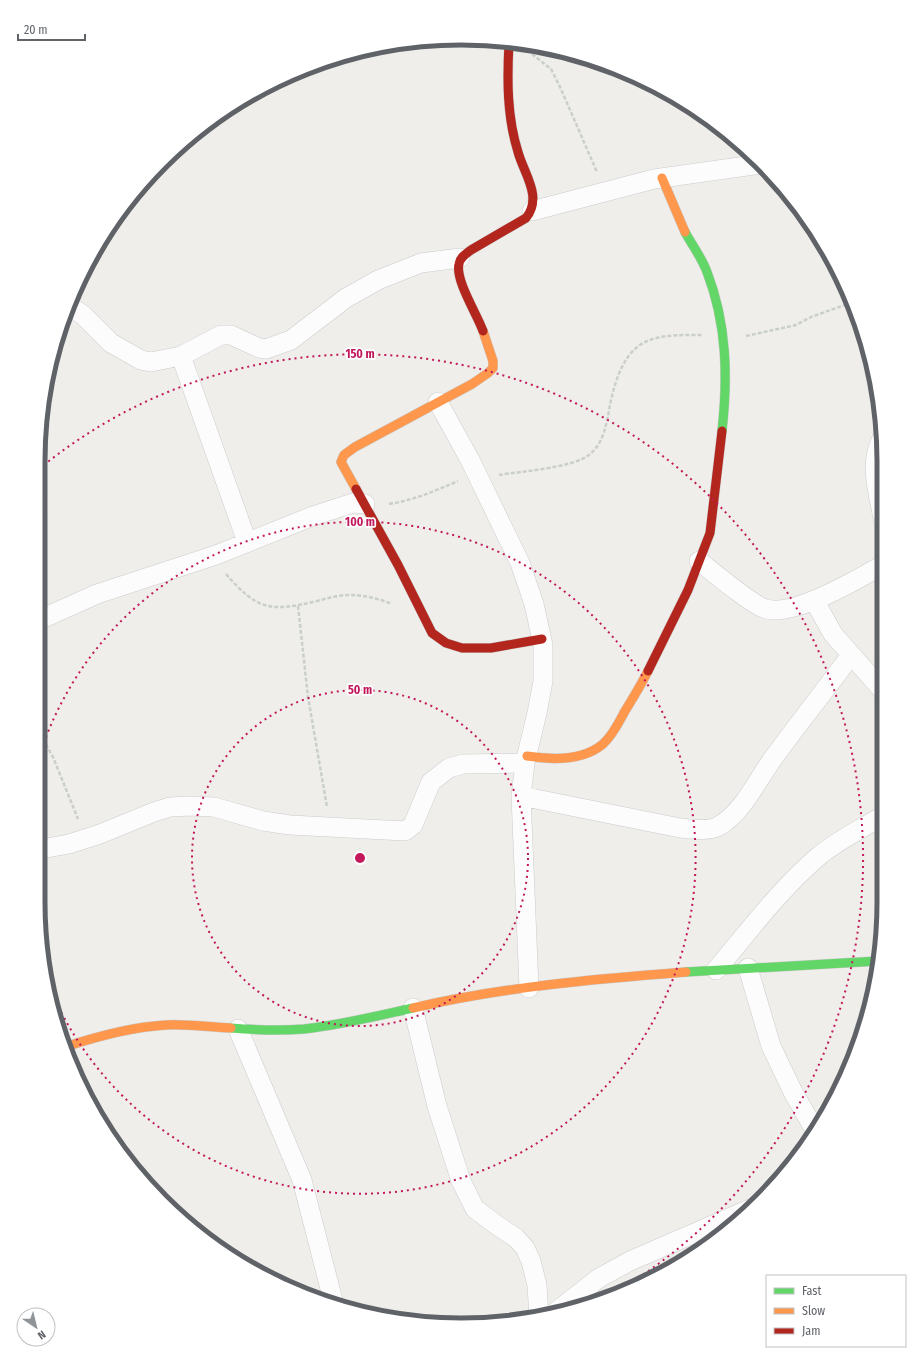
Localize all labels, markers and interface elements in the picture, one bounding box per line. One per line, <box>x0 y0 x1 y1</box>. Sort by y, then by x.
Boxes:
scale bar <box>18 16 85 42</box>
text: 20 m <box>24 23 48 37</box>
text: 150 m <box>345 347 375 361</box>
text: 100 m <box>345 515 375 529</box>
text: 50 m <box>348 683 372 697</box>
centre of rings <box>353 851 367 865</box>
legend <box>766 1275 906 1347</box>
text: Fast <box>802 1284 821 1298</box>
text: Slow <box>802 1304 825 1318</box>
north arrow <box>16 1307 56 1347</box>
text: Jam <box>802 1324 820 1338</box>
text: N <box>35 1328 48 1342</box>

